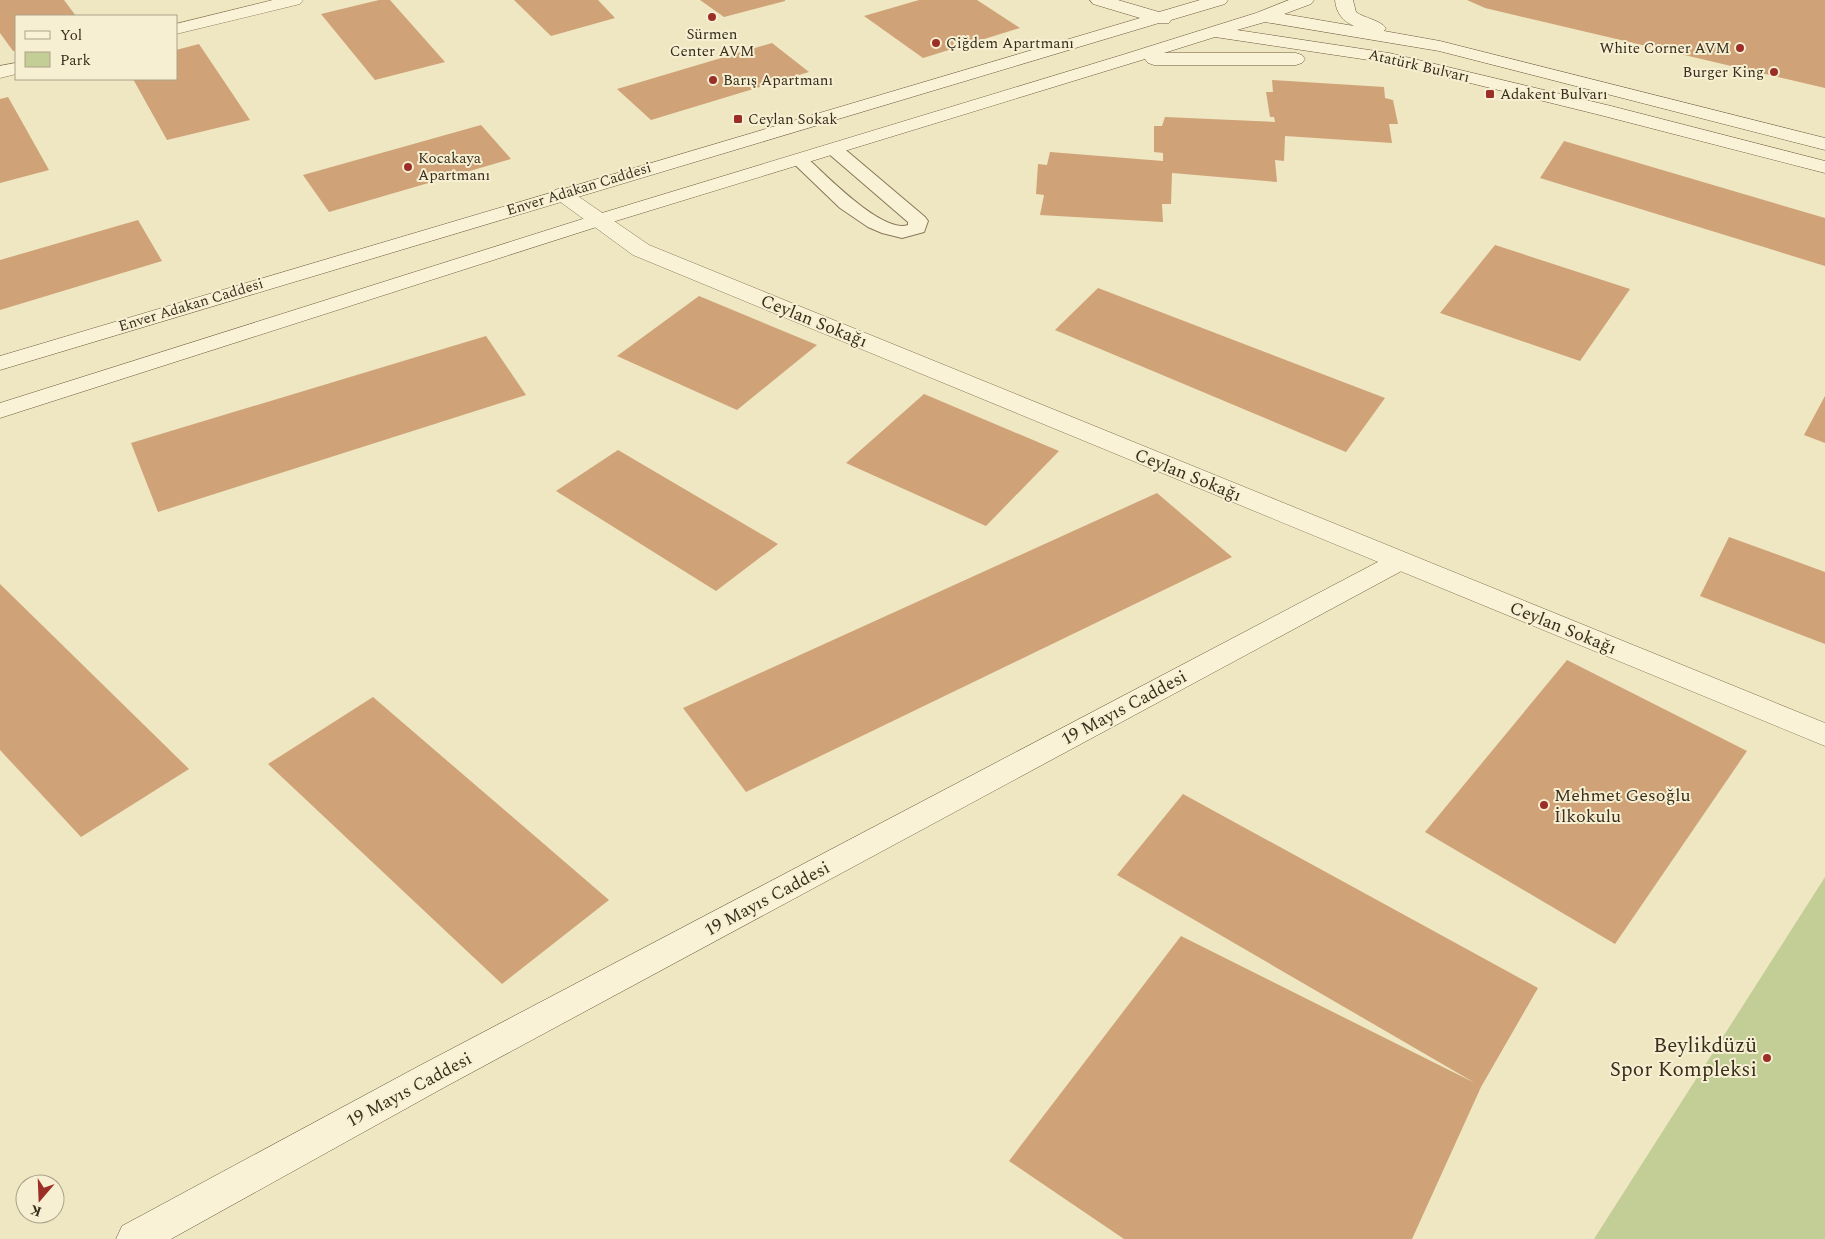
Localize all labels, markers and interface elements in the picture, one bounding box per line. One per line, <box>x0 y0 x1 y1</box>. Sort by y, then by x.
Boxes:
marker: Sürmen Center AVM <box>706 11 718 23</box>
legend <box>15 15 178 80</box>
place label: Sürmen Center AVM <box>670 23 754 63</box>
text: Yol <box>60 24 82 47</box>
place label: Çiğdem Apartmanı <box>946 32 1074 55</box>
marker: Çiğdem Apartmanı <box>930 37 942 49</box>
place label: White Corner AVM <box>1599 37 1730 60</box>
marker: White Corner AVM <box>1734 42 1746 54</box>
street label: Atatürk Bulvarı <box>1366 43 1472 89</box>
text: Park <box>60 49 91 72</box>
place label: Burger King <box>1683 61 1764 84</box>
marker: Burger King <box>1768 66 1780 78</box>
place label: Barış Apartmanı <box>723 69 833 92</box>
marker: Barış Apartmanı <box>707 74 719 86</box>
place label: Adakent Bulvarı <box>1500 83 1608 106</box>
marker: Adakent Bulvarı <box>1484 88 1496 100</box>
place label: Ceylan Sokak <box>748 108 838 131</box>
marker: Ceylan Sokak <box>732 113 744 125</box>
place label: Kocakaya Apartmanı <box>418 147 490 187</box>
street label: Enver Adakan Caddesi <box>504 156 654 222</box>
marker: Kocakaya Apartmanı <box>402 161 414 173</box>
street label: Enver Adakan Caddesi <box>116 272 266 338</box>
street label: Ceylan Sokağı <box>757 287 871 355</box>
street label: Ceylan Sokağı <box>1131 441 1245 509</box>
street label: Ceylan Sokağı <box>1506 594 1620 662</box>
street label: 19 Mayıs Caddesi <box>1056 663 1192 753</box>
place label: Mehmet Gesoğlu İlkokulu <box>1554 782 1691 830</box>
marker: Mehmet Gesoğlu İlkokulu <box>1538 799 1550 811</box>
street label: 19 Mayıs Caddesi <box>699 854 835 944</box>
place label: Beylikdüzü Spor Kompleksi <box>1610 1030 1757 1086</box>
street label: 19 Mayıs Caddesi <box>341 1045 477 1135</box>
marker: Beylikdüzü Spor Kompleksi <box>1761 1052 1773 1064</box>
north arrow <box>15 1174 65 1224</box>
text: K <box>27 1199 44 1223</box>

